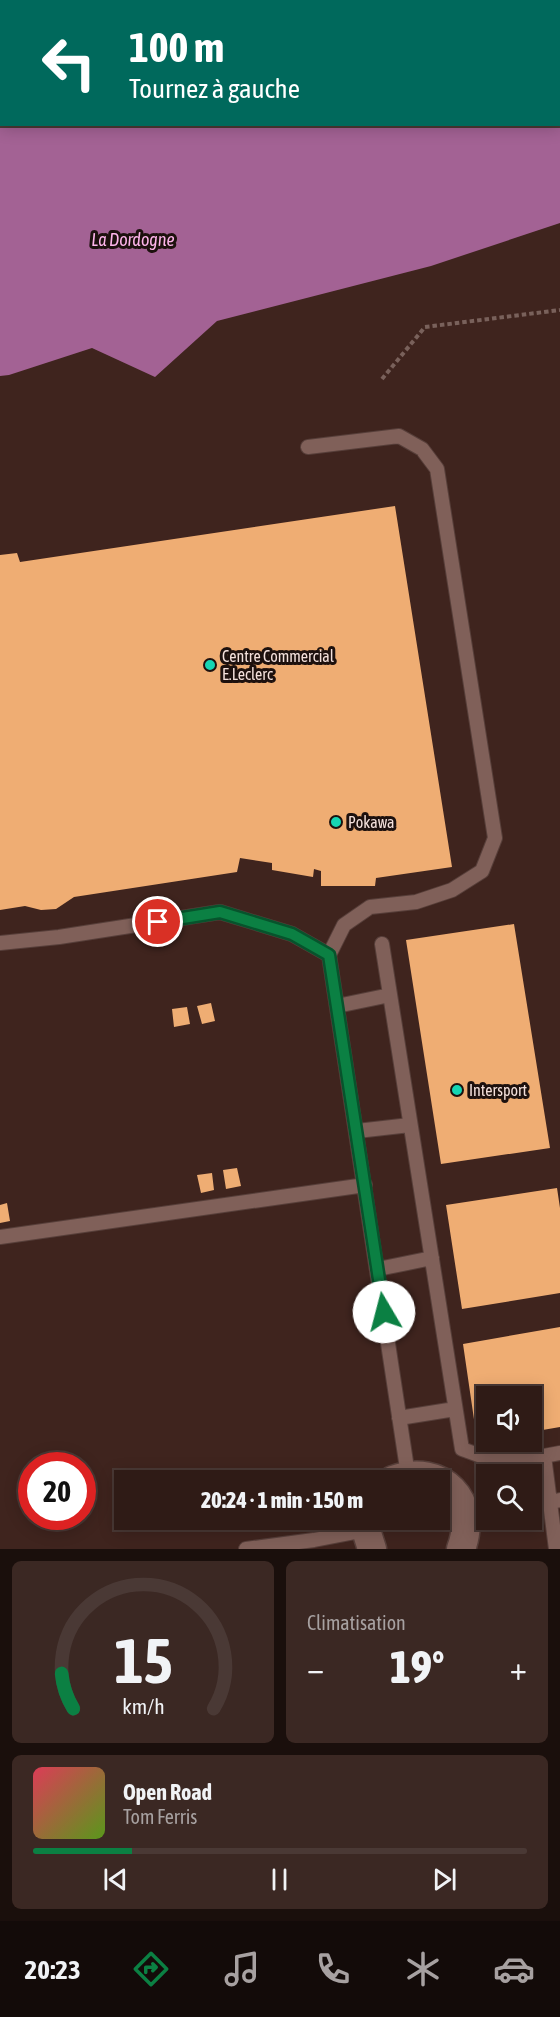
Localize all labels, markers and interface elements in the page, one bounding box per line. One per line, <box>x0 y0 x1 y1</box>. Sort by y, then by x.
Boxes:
text: 100 m <box>129 23 224 71</box>
icon: left <box>30 24 108 102</box>
text: Tournez à gauche <box>129 73 300 104</box>
water label: La Dordogne <box>91 229 175 250</box>
place label: Centre Commercial E.Leclerc <box>222 647 335 683</box>
marker: Centre Commercial E.Leclerc <box>203 658 217 672</box>
place label: Pokawa <box>348 813 395 831</box>
marker: Pokawa <box>329 815 343 829</box>
pin <box>132 896 183 947</box>
icon: arrive <box>141 905 174 938</box>
place label: Intersport <box>469 1081 528 1100</box>
marker: Intersport <box>450 1083 464 1097</box>
position arrow <box>352 1280 416 1344</box>
map controls <box>476 1386 542 1530</box>
button: sound <box>476 1386 542 1452</box>
speed limit sign: 20 <box>18 1452 96 1530</box>
button: search <box>476 1464 542 1530</box>
text: 20:24 · 1 min · 150 m <box>201 1487 363 1513</box>
text: Climatisation <box>307 1611 406 1634</box>
text: 15 <box>114 1625 172 1696</box>
text: 19° <box>390 1641 444 1693</box>
text: − <box>307 1649 324 1687</box>
text: + <box>510 1649 527 1687</box>
text: km/h <box>122 1694 164 1719</box>
text: Open Road <box>123 1779 212 1805</box>
text: Tom Ferris <box>123 1805 197 1828</box>
icon: previous <box>99 1863 132 1896</box>
icon: pause <box>263 1863 296 1896</box>
icon: next <box>428 1863 461 1896</box>
icon: directions <box>130 1948 172 1990</box>
icon: music <box>221 1948 263 1990</box>
icon: phone <box>312 1948 354 1990</box>
icon: climate <box>402 1948 444 1990</box>
icon: car <box>493 1948 535 1990</box>
text: 20:23 <box>24 1954 81 1985</box>

